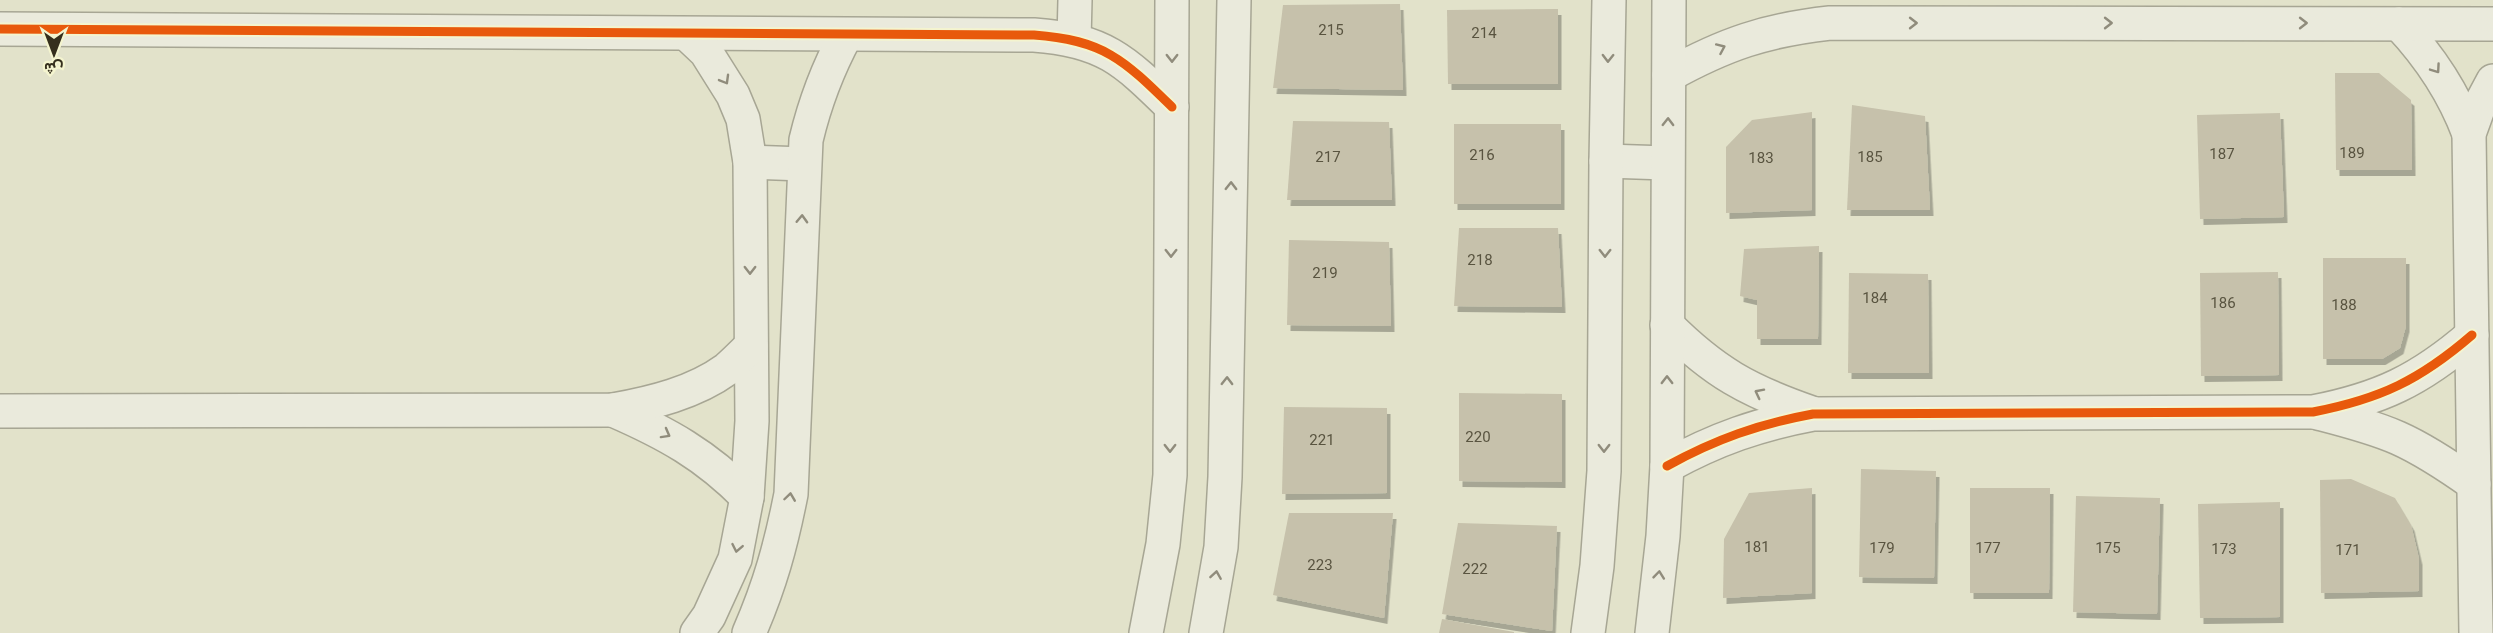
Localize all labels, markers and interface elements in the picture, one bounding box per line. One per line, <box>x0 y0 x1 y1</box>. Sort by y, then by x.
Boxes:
one-way arrow <box>1908 17 1917 29</box>
one-way arrow <box>2103 17 2112 29</box>
one-way arrow <box>2298 17 2307 29</box>
house number: 215 <box>1318 20 1344 43</box>
house number: 214 <box>1471 23 1497 46</box>
north arrow <box>24 24 84 84</box>
one-way arrow <box>1715 43 1726 55</box>
text: ش <box>44 54 64 79</box>
one-way arrow <box>1166 54 1178 63</box>
one-way arrow <box>1602 54 1614 63</box>
one-way arrow <box>2429 62 2440 73</box>
one-way arrow <box>718 74 729 84</box>
one-way arrow <box>1662 118 1674 127</box>
house number: 189 <box>2339 143 2365 166</box>
house number: 187 <box>2209 144 2235 167</box>
house number: 216 <box>1469 145 1495 168</box>
house number: 217 <box>1315 147 1341 170</box>
house number: 185 <box>1857 147 1883 170</box>
house number: 183 <box>1748 148 1774 171</box>
one-way arrow <box>1225 181 1237 190</box>
one-way arrow <box>795 214 808 223</box>
one-way arrow <box>1165 249 1177 258</box>
one-way arrow <box>1599 249 1611 258</box>
house number: 218 <box>1467 250 1493 273</box>
house number: 219 <box>1312 263 1338 286</box>
one-way arrow <box>744 266 756 275</box>
house number: 184 <box>1862 288 1888 311</box>
house number: 186 <box>2210 293 2236 316</box>
house number: 188 <box>2331 295 2357 318</box>
one-way arrow <box>1221 376 1233 385</box>
one-way arrow <box>1661 376 1673 385</box>
one-way arrow <box>1755 389 1765 400</box>
one-way arrow <box>660 427 670 438</box>
house number: 220 <box>1465 427 1491 450</box>
house number: 221 <box>1309 430 1335 453</box>
one-way arrow <box>1164 444 1176 453</box>
one-way arrow <box>1598 444 1610 453</box>
one-way arrow <box>783 493 796 502</box>
house number: 181 <box>1744 537 1770 560</box>
house number: 179 <box>1869 538 1895 561</box>
house number: 177 <box>1975 538 2001 561</box>
house number: 175 <box>2095 538 2121 561</box>
house number: 173 <box>2211 539 2237 562</box>
house number: 171 <box>2335 540 2361 563</box>
one-way arrow <box>731 543 744 553</box>
house number: 223 <box>1307 555 1333 578</box>
house number: 222 <box>1462 559 1488 582</box>
one-way arrow <box>1652 570 1665 580</box>
one-way arrow <box>1210 571 1222 580</box>

